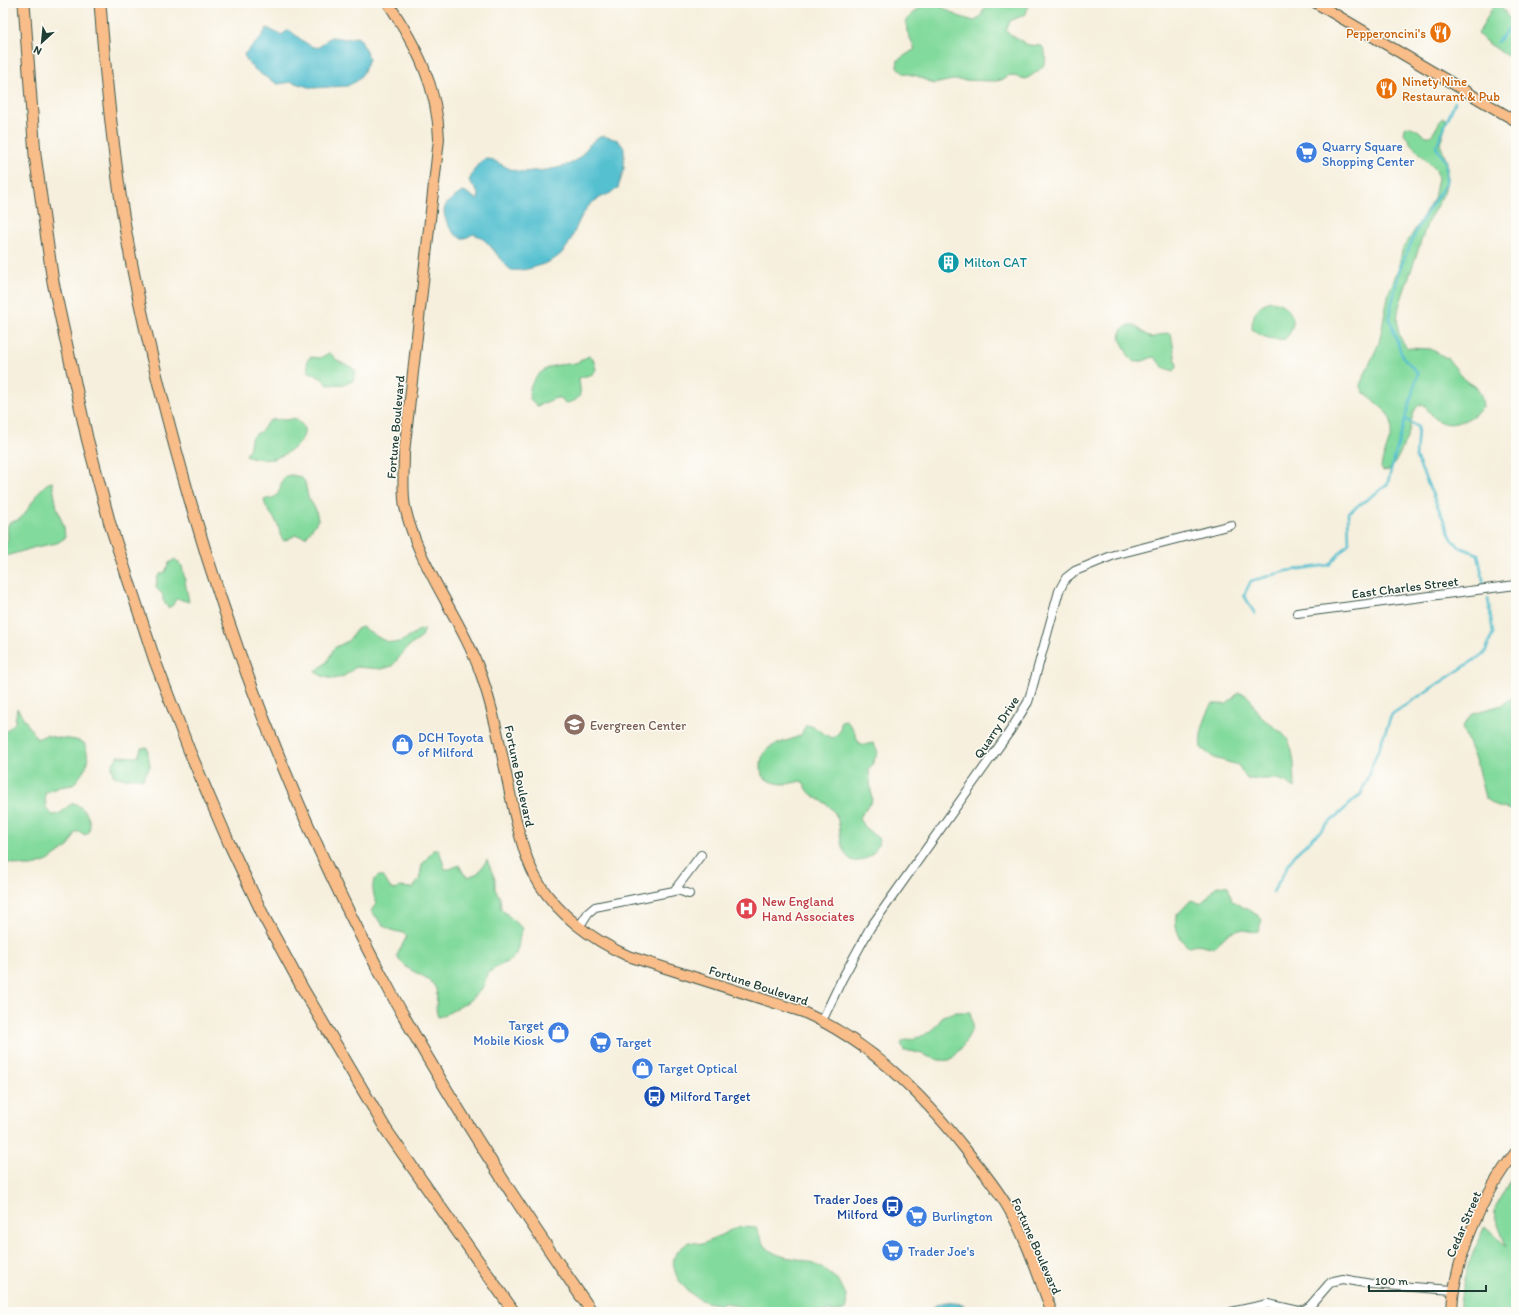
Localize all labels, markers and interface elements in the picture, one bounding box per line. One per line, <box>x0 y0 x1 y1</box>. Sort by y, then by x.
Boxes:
restaurant icon: Pepperoncini's <box>1428 20 1454 46</box>
north arrow <box>22 22 62 62</box>
place label: Pepperoncini's <box>1346 26 1426 41</box>
text: N <box>31 43 44 58</box>
place label: Ninety Nine Restaurant & Pub <box>1402 74 1500 104</box>
restaurant icon: Ninety Nine Restaurant & Pub <box>1373 75 1399 101</box>
place label: Quarry Square Shopping Center <box>1322 139 1415 169</box>
supermarket icon: Quarry Square Shopping Center <box>1294 140 1320 166</box>
building icon: Milton CAT <box>935 249 961 275</box>
place label: Milton CAT <box>964 255 1028 270</box>
street label: Fortune Boulevard <box>384 375 407 479</box>
street label: East Charles Street <box>1351 573 1459 601</box>
street label: Quarry Drive <box>971 693 1022 761</box>
school or university icon: Evergreen Center <box>561 712 587 738</box>
place label: Evergreen Center <box>590 718 686 733</box>
street label: Fortune Boulevard <box>501 724 538 828</box>
place label: DCH Toyota of Milford <box>418 730 484 760</box>
shop icon: DCH Toyota of Milford <box>390 731 416 757</box>
place label: New England Hand Associates <box>762 894 855 924</box>
hospital icon: New England Hand Associates <box>733 895 759 921</box>
street label: Fortune Boulevard <box>707 962 811 1009</box>
place label: Target Mobile Kiosk <box>473 1018 544 1048</box>
shop icon: Target Mobile Kiosk <box>546 1019 572 1045</box>
supermarket icon: Target <box>588 1029 614 1055</box>
place label: Target <box>616 1035 652 1050</box>
shop icon: Target Optical <box>630 1055 656 1081</box>
place label: Target Optical <box>658 1061 738 1076</box>
bus stop icon: Milford Target <box>642 1083 668 1109</box>
place label: Milford Target <box>670 1089 751 1104</box>
street label: Cedar Street <box>1443 1189 1484 1260</box>
place label: Trader Joes Milford <box>814 1192 878 1222</box>
bus stop icon: Trader Joes Milford <box>880 1193 906 1219</box>
street label: Fortune Boulevard <box>1009 1196 1065 1297</box>
supermarket icon: Burlington <box>904 1203 930 1229</box>
place label: Burlington <box>932 1209 993 1224</box>
supermarket icon: Trader Joe's <box>879 1238 905 1264</box>
place label: Trader Joe's <box>908 1244 975 1259</box>
scale bar <box>1369 1267 1486 1293</box>
text: 100 m <box>1375 1274 1408 1288</box>

